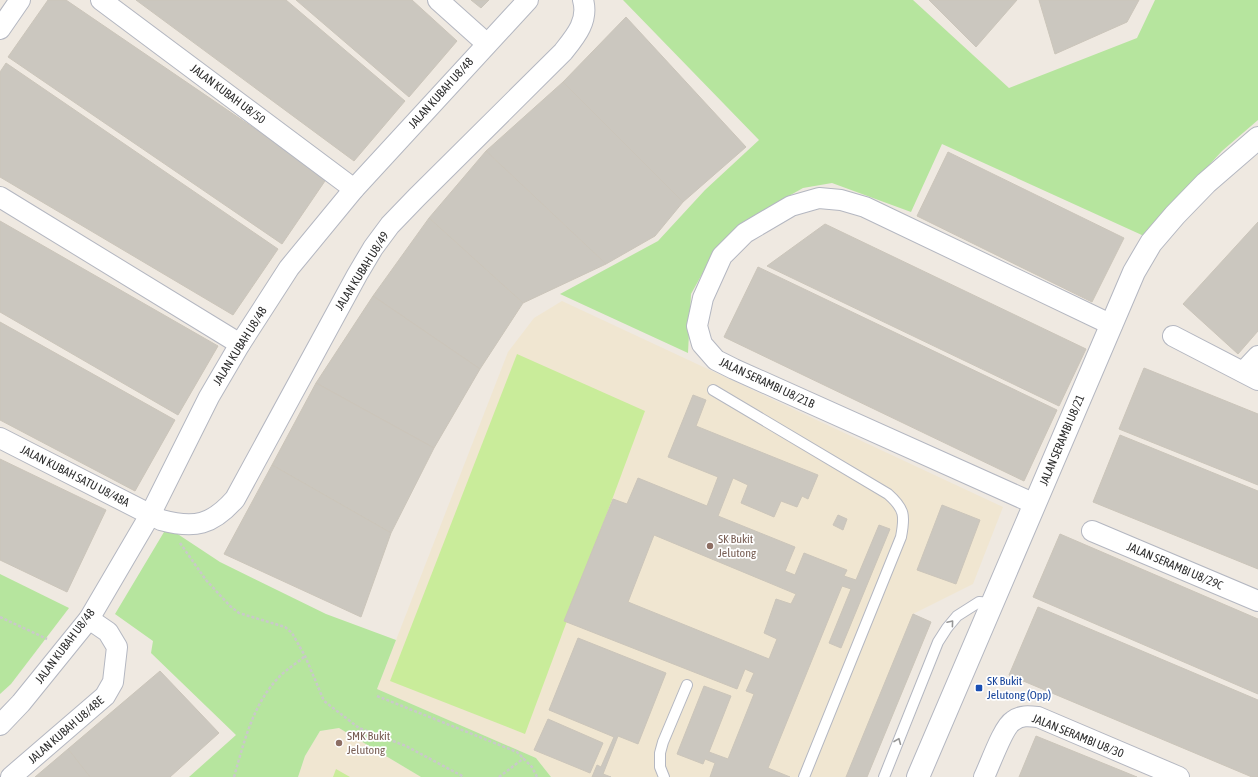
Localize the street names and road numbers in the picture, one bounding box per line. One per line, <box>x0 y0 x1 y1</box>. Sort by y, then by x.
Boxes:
street label: JALAN KUBAH U8/48 <box>406 55 477 131</box>
street label: JALAN KUBAH U8/50 <box>188 61 269 127</box>
street label: JALAN KUBAH U8/49 <box>332 229 392 313</box>
street label: JALAN KUBAH U8/48 <box>210 304 270 388</box>
street label: JALAN SERAMBI U8/21B <box>717 355 817 411</box>
street label: JALAN SERAMBI U8/21 <box>1037 392 1088 488</box>
street label: JALAN KUBAH SATU U8/48A <box>18 442 132 510</box>
street label: JALAN SERAMBI U8/29C <box>1125 539 1226 593</box>
street label: JALAN KUBAH U8/48 <box>32 605 98 686</box>
street label: JALAN KUBAH U8/48E <box>25 693 107 767</box>
street label: JALAN SERAMBI U8/30 <box>1030 711 1126 761</box>

